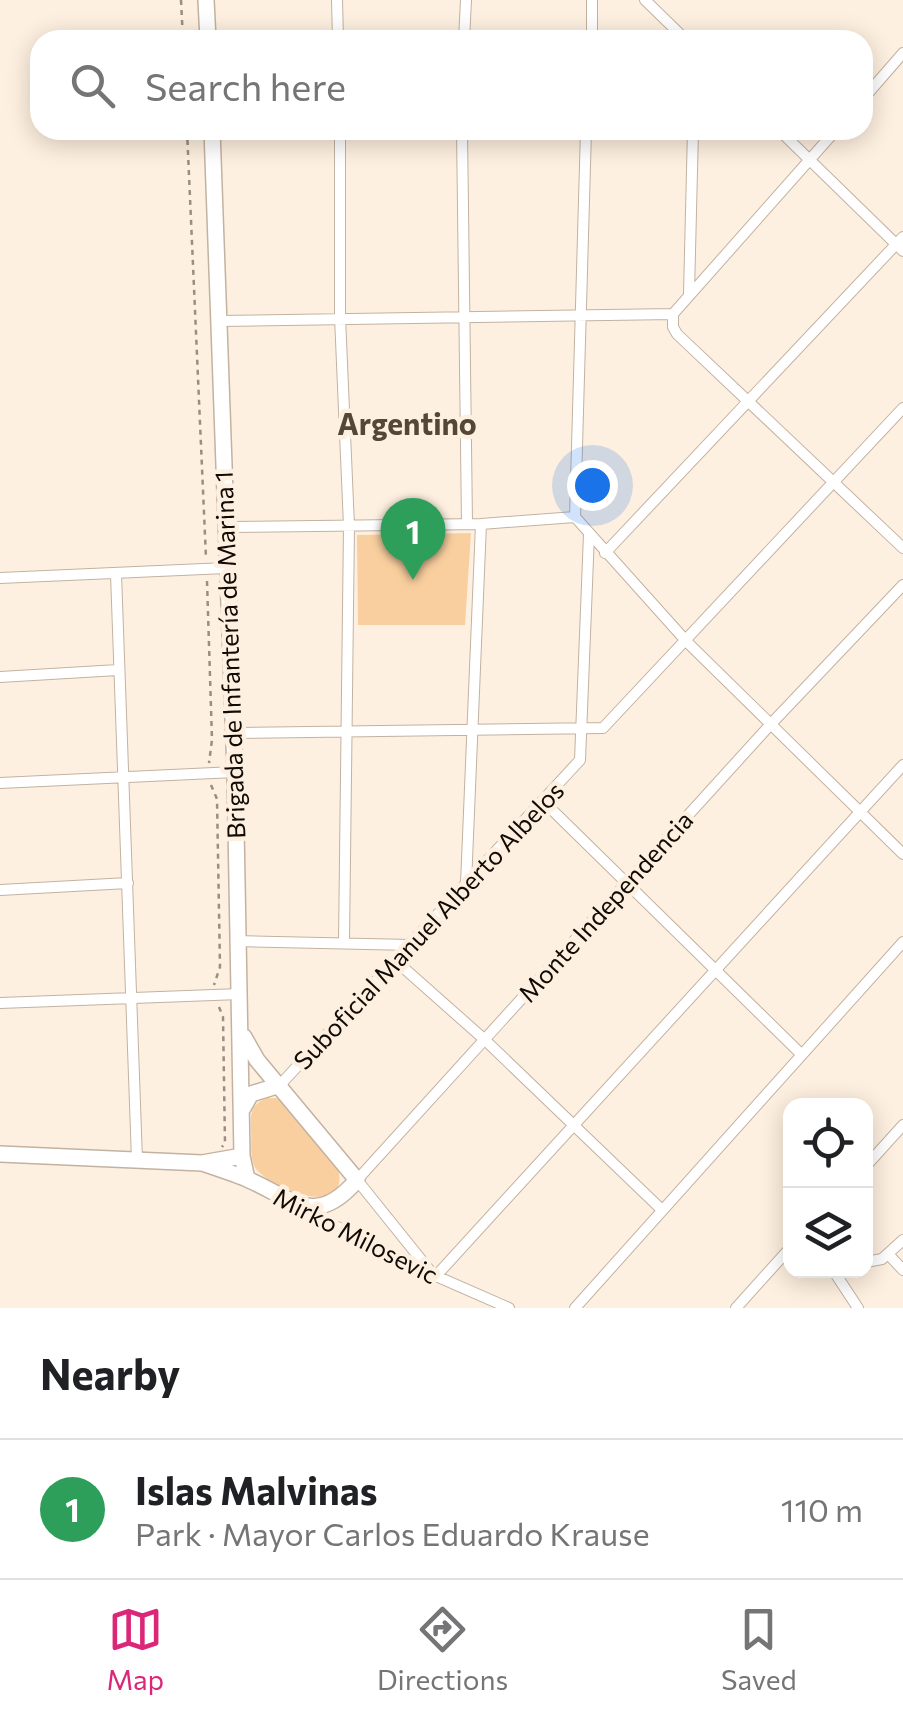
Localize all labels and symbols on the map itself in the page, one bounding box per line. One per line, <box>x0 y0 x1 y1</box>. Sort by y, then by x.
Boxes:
district label: Argentino <box>337 404 477 441</box>
your location <box>567 460 618 511</box>
street label: Brigada de Infantería de Marina 1 <box>208 471 250 839</box>
pin: 1 <box>380 498 446 580</box>
street label: Suboficial Manuel Alberto Albelos <box>287 775 569 1075</box>
street label: Monte Independencia <box>511 804 699 1008</box>
street label: Mirko Milosevic <box>269 1181 443 1289</box>

